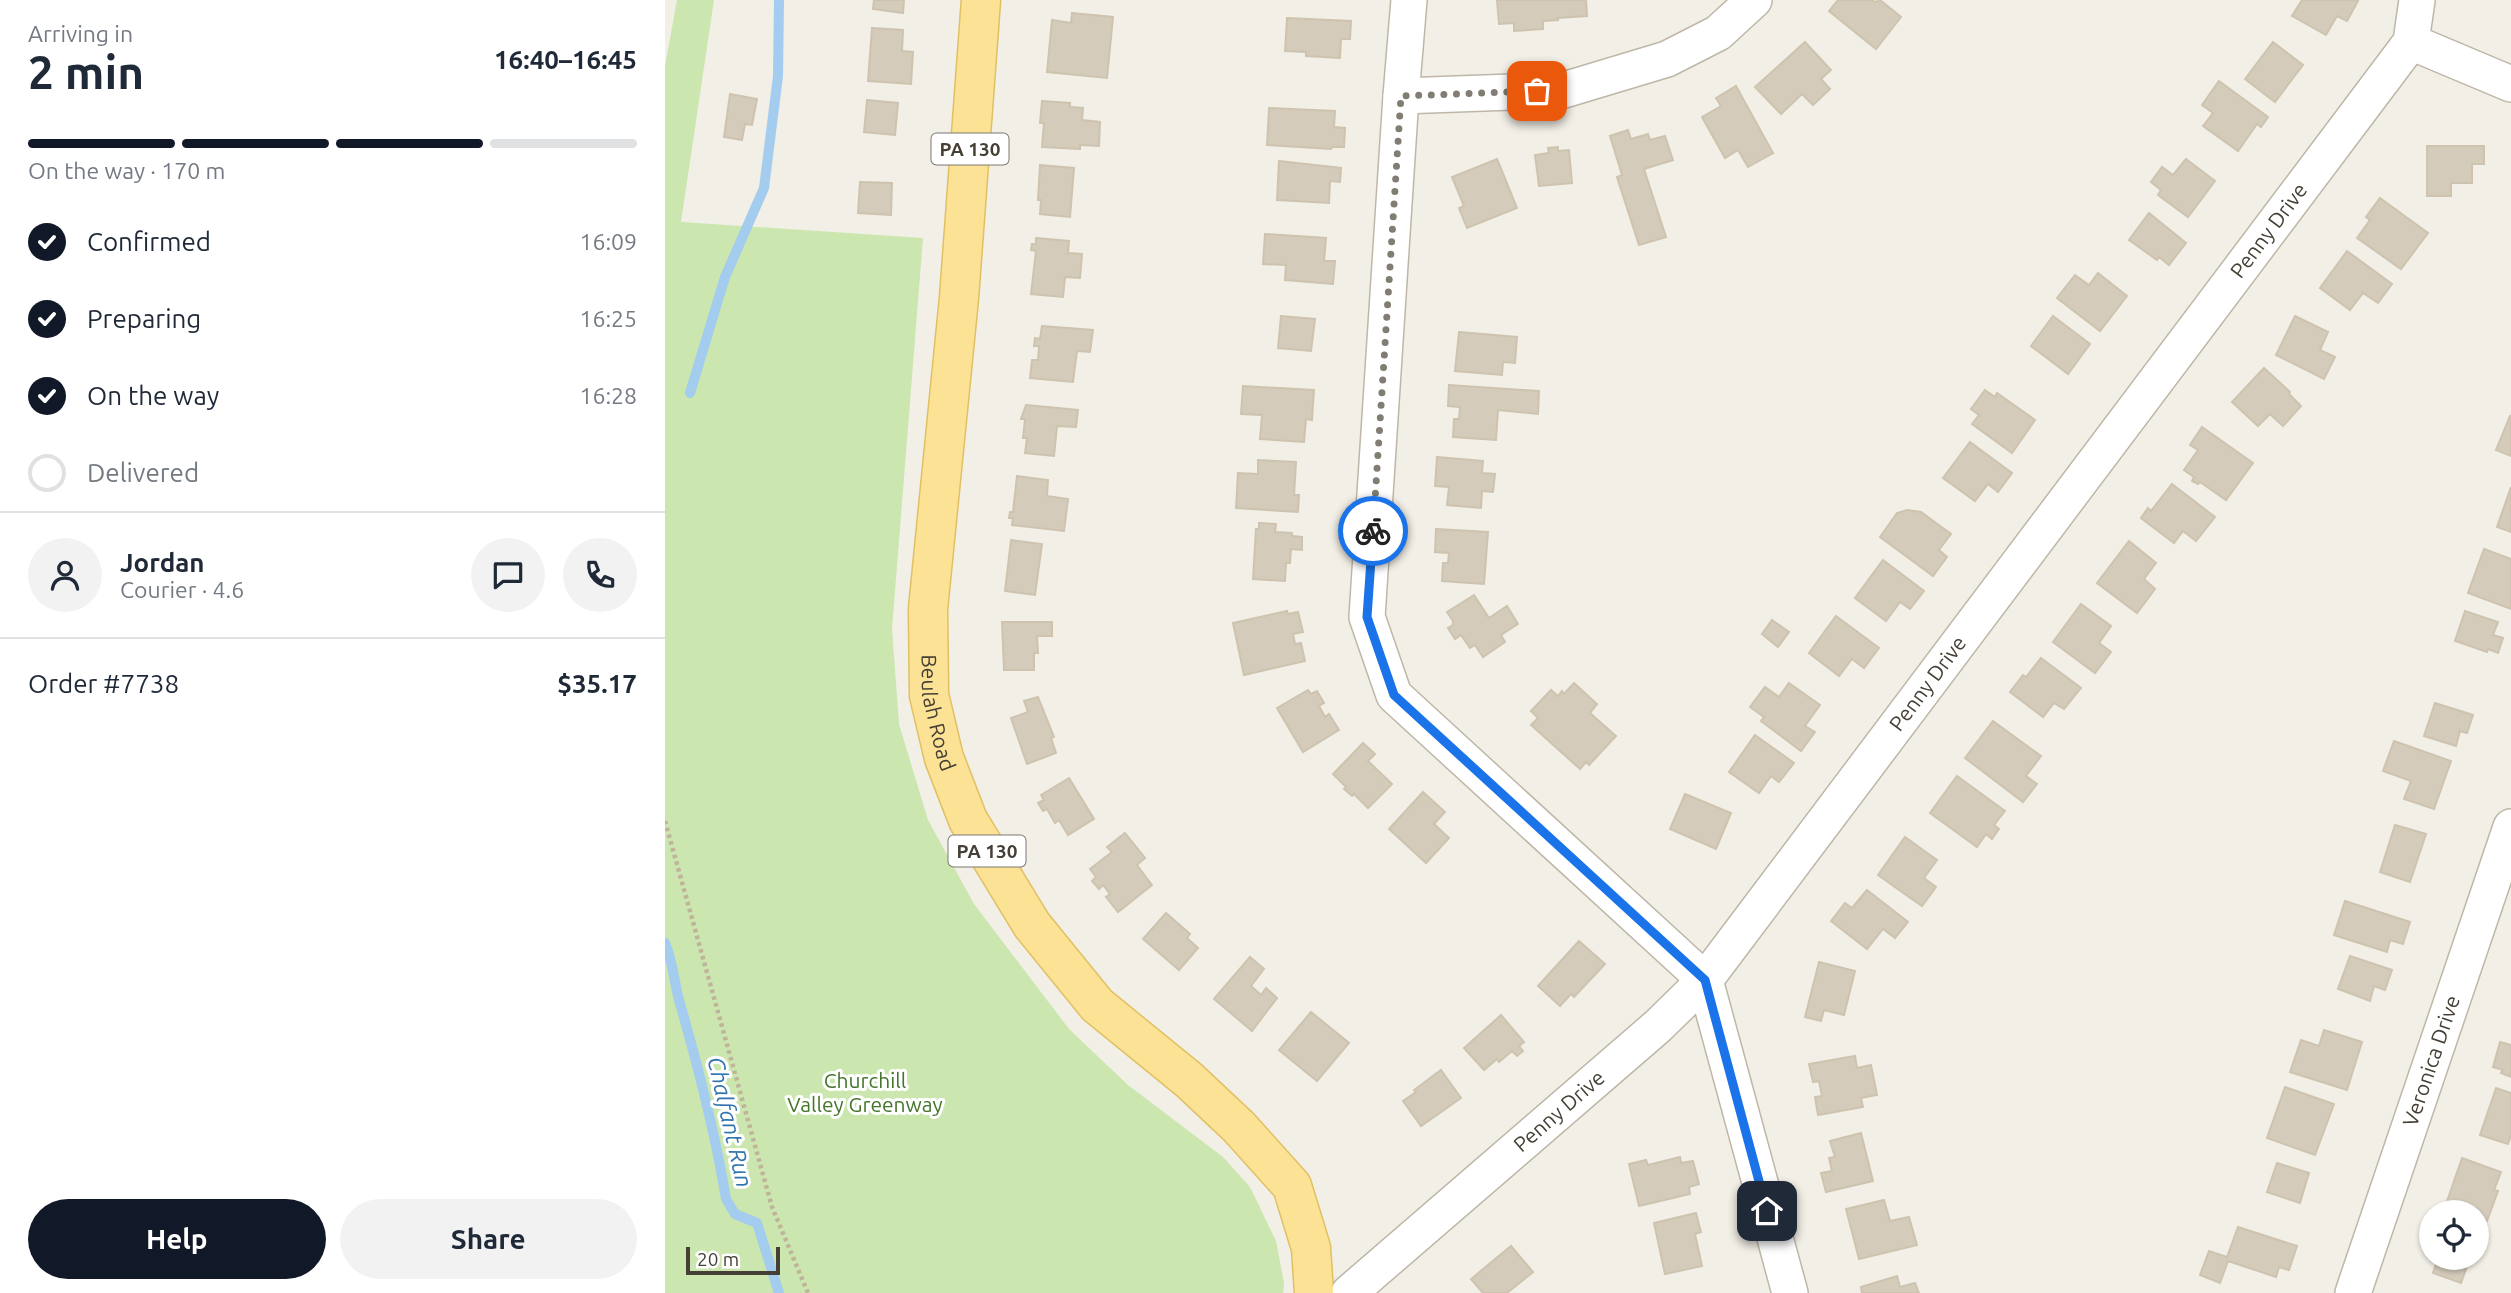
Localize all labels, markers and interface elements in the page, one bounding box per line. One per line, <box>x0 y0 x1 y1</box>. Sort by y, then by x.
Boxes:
text: Arriving in <box>28 21 133 46</box>
text: 16:40–16:45 <box>494 45 637 74</box>
text: 2 min <box>28 46 144 98</box>
pin <box>1507 61 1567 121</box>
icon: bag <box>1518 72 1556 110</box>
road number: PA 130 <box>931 134 1009 164</box>
text: On the way · 170 m <box>28 158 225 183</box>
street label: Penny Drive <box>2225 178 2312 282</box>
icon: check <box>28 223 66 261</box>
text: Confirmed <box>87 227 211 256</box>
text: 16:09 <box>579 229 637 254</box>
icon: check <box>28 300 66 338</box>
text: Preparing <box>87 304 201 333</box>
text: 16:25 <box>579 306 637 331</box>
icon: check <box>28 377 66 415</box>
text: On the way <box>87 381 219 410</box>
text: 16:28 <box>579 383 637 408</box>
text: Delivered <box>87 458 199 487</box>
courier <box>1338 496 1408 566</box>
icon: bike <box>1354 512 1392 550</box>
button: person <box>28 538 102 612</box>
button: chat <box>471 538 545 612</box>
button: phone <box>563 538 637 612</box>
text: Jordan <box>120 548 205 577</box>
text: Courier · 4.6 <box>120 577 244 602</box>
street label: Penny Drive <box>1884 631 1971 735</box>
street label: Beulah Road <box>918 654 961 774</box>
text: Order #7738 <box>28 669 179 698</box>
text: $35.17 <box>557 669 637 698</box>
road number: PA 130 <box>949 836 1025 866</box>
street label: Veronica Drive <box>2397 992 2464 1129</box>
water label: Chalfant Run <box>702 1054 758 1190</box>
street label: Penny Drive <box>1508 1065 1609 1156</box>
park label: Churchill Valley Greenway <box>787 1068 943 1116</box>
pin <box>1737 1181 1797 1241</box>
icon: home <box>1748 1192 1786 1230</box>
button: Help <box>28 1199 326 1279</box>
button: Share <box>340 1199 637 1279</box>
map controls <box>2419 1200 2489 1270</box>
button: locate <box>2419 1200 2489 1270</box>
scale bar <box>686 1244 781 1276</box>
text: 20 m <box>697 1248 739 1270</box>

